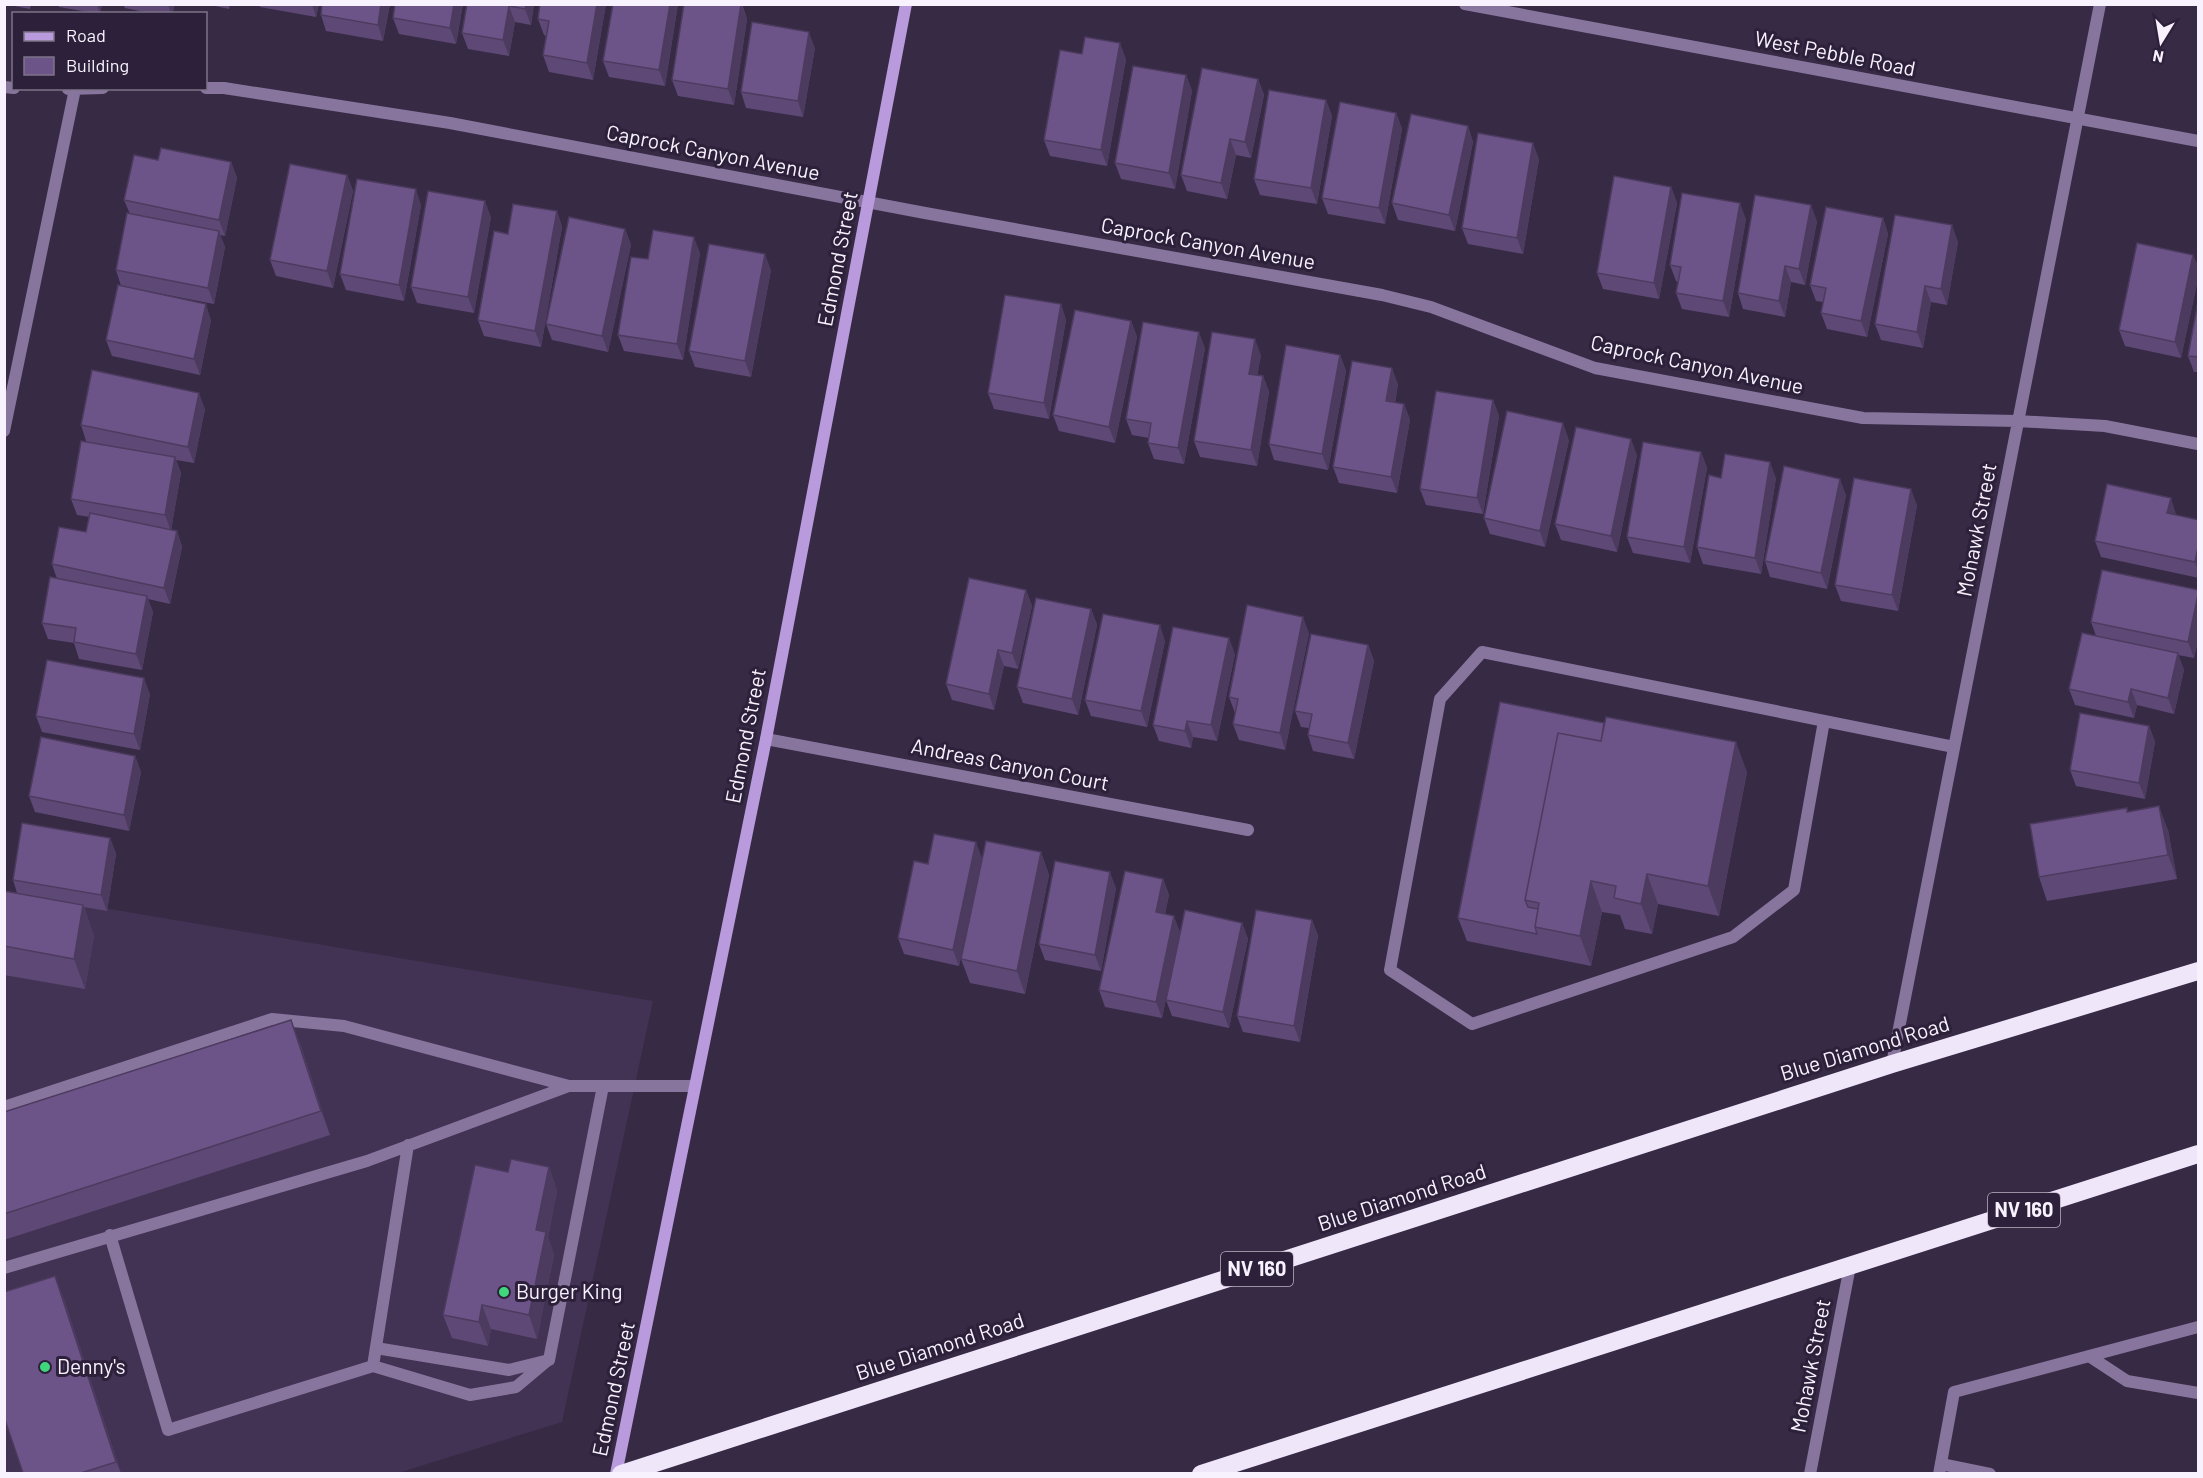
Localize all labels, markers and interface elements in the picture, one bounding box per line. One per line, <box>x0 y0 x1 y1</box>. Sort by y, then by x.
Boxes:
legend <box>12 12 207 90</box>
north arrow <box>2131 12 2191 72</box>
text: Road <box>66 24 106 46</box>
street label: West Pebble Road <box>1753 25 1918 80</box>
text: N <box>2151 47 2165 68</box>
text: Building <box>66 54 129 76</box>
street label: Caprock Canyon Avenue <box>604 119 822 185</box>
street label: Edmond Street <box>811 189 862 328</box>
street label: Caprock Canyon Avenue <box>1099 211 1317 274</box>
street label: Caprock Canyon Avenue <box>1589 329 1806 398</box>
street label: Mohawk Street <box>1950 461 2001 599</box>
street label: Edmond Street <box>719 666 770 805</box>
street label: Andreas Canyon Court <box>909 732 1111 795</box>
street label: Blue Diamond Road <box>1777 1010 1952 1085</box>
street label: Blue Diamond Road <box>1314 1158 1489 1236</box>
road number: NV 160 <box>1988 1193 2060 1227</box>
road number: NV 160 <box>1221 1252 1293 1286</box>
place label: Burger King <box>516 1278 623 1303</box>
marker: Burger King <box>497 1285 511 1299</box>
street label: Mohawk Street <box>1784 1297 1835 1435</box>
street label: Blue Diamond Road <box>852 1307 1027 1385</box>
street label: Edmond Street <box>586 1319 639 1458</box>
place label: Denny's <box>57 1353 126 1378</box>
marker: Denny's <box>38 1360 52 1374</box>

